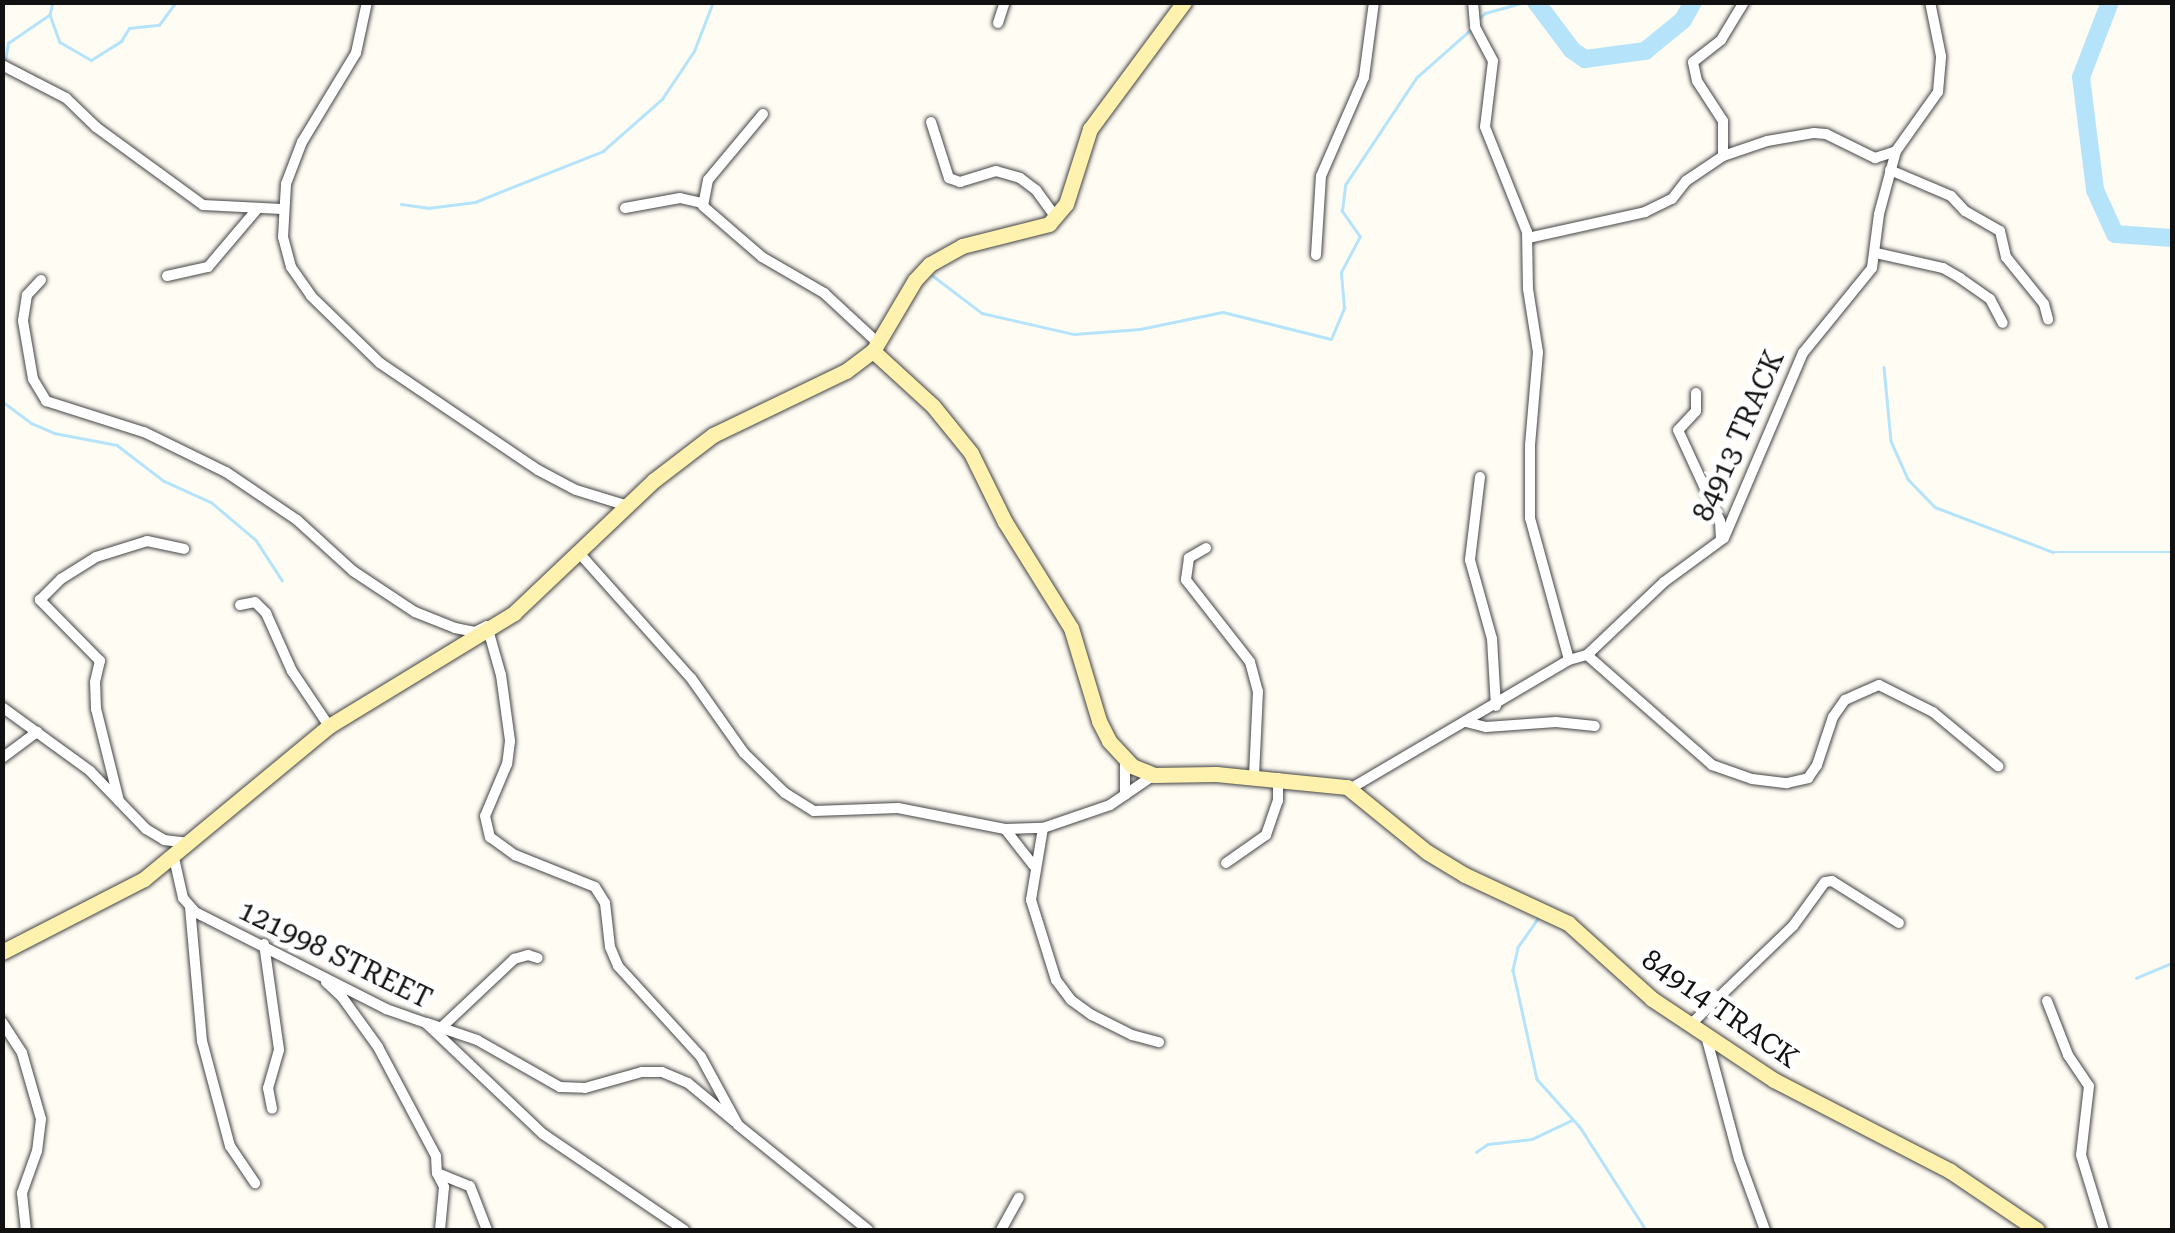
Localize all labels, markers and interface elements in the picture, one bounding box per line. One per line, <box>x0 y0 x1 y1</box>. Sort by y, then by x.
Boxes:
street label: 84913 TRACK <box>1686 345 1792 527</box>
street label: 121998 STREET <box>233 894 437 1016</box>
street label: 84914 TRACK <box>1635 943 1805 1075</box>

